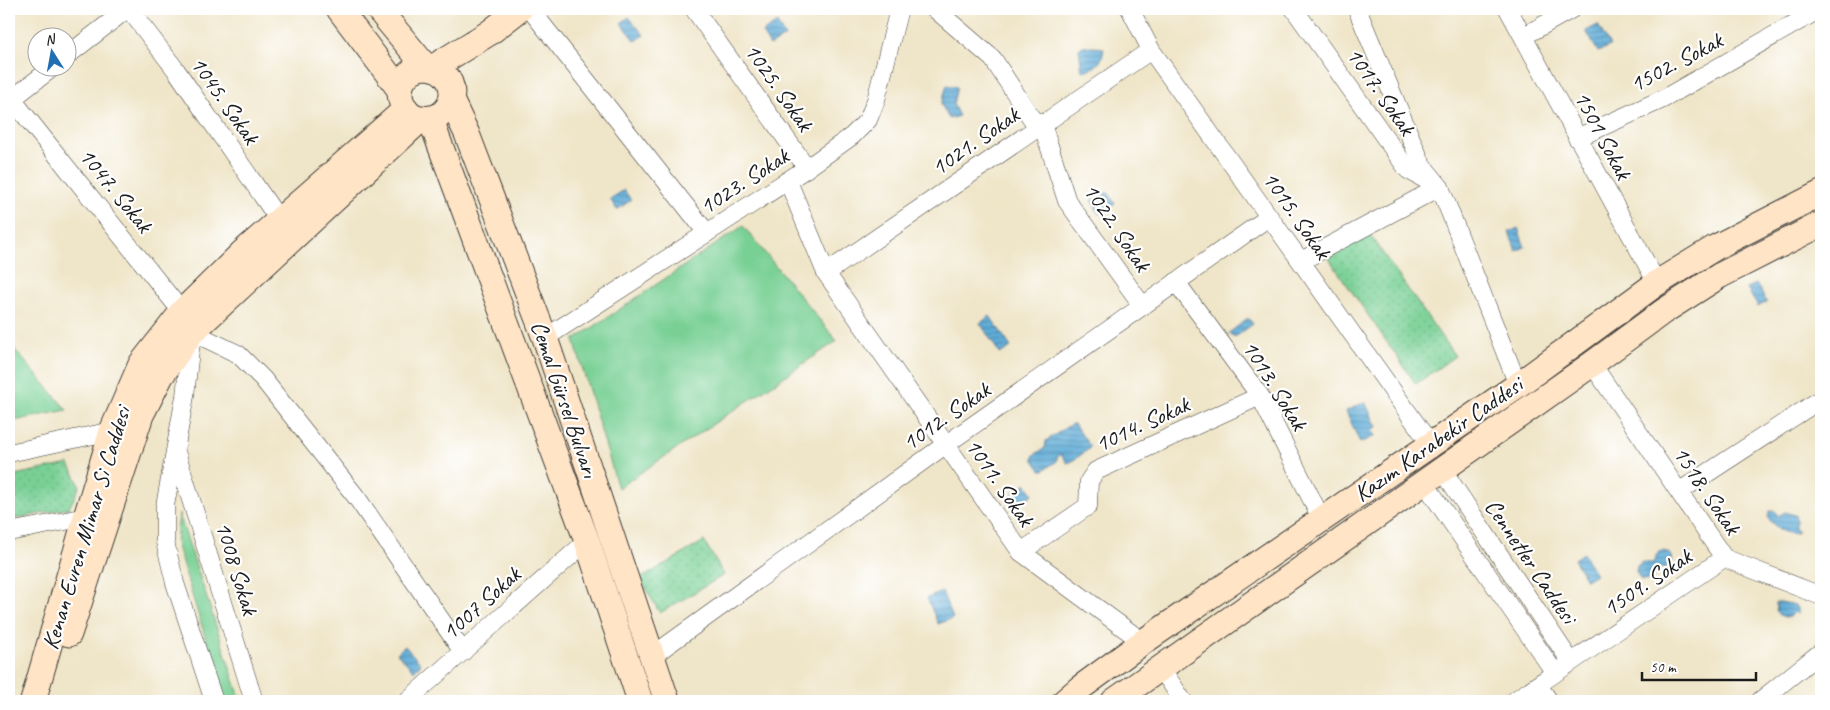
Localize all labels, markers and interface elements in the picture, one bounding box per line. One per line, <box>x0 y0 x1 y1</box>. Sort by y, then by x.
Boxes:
street label: 1502. Sokak <box>1624 24 1730 99</box>
north arrow <box>28 28 78 78</box>
text: N <box>44 30 58 49</box>
street label: 1025. Sokak <box>738 37 821 139</box>
street label: 1017. Sokak <box>1340 41 1423 143</box>
street label: 1045. Sokak <box>184 50 267 152</box>
street label: 1501 Sokak <box>1567 86 1640 186</box>
street label: 1021. Sokak <box>925 99 1027 182</box>
street label: 1023. Sokak <box>694 140 796 221</box>
street label: 1047. Sokak <box>73 141 161 240</box>
street label: 1015. Sokak <box>1256 165 1339 267</box>
street label: 1022. Sokak <box>1076 177 1159 279</box>
street label: Cemal Gürsel Bulvarı <box>524 317 606 483</box>
street label: 1013. Sokak <box>1236 334 1316 438</box>
street label: Kazım Karabekir Caddesi <box>1348 368 1530 508</box>
street label: 1012. Sokak <box>896 374 998 457</box>
street label: 1014. Sokak <box>1090 388 1196 459</box>
street label: Kenan Evren Mimar Si Caddesi <box>35 400 138 653</box>
street label: 1011. Sokak <box>959 432 1042 534</box>
street label: 1518. Sokak <box>1666 440 1749 542</box>
street label: Cennetler Caddesi <box>1478 493 1586 632</box>
street label: 1008 Sokak <box>209 518 266 620</box>
street label: 1509. Sokak <box>1597 540 1699 623</box>
street label: 1007 Sokak <box>435 558 528 646</box>
scale bar <box>1642 650 1756 682</box>
text: 50 m <box>1650 658 1677 677</box>

